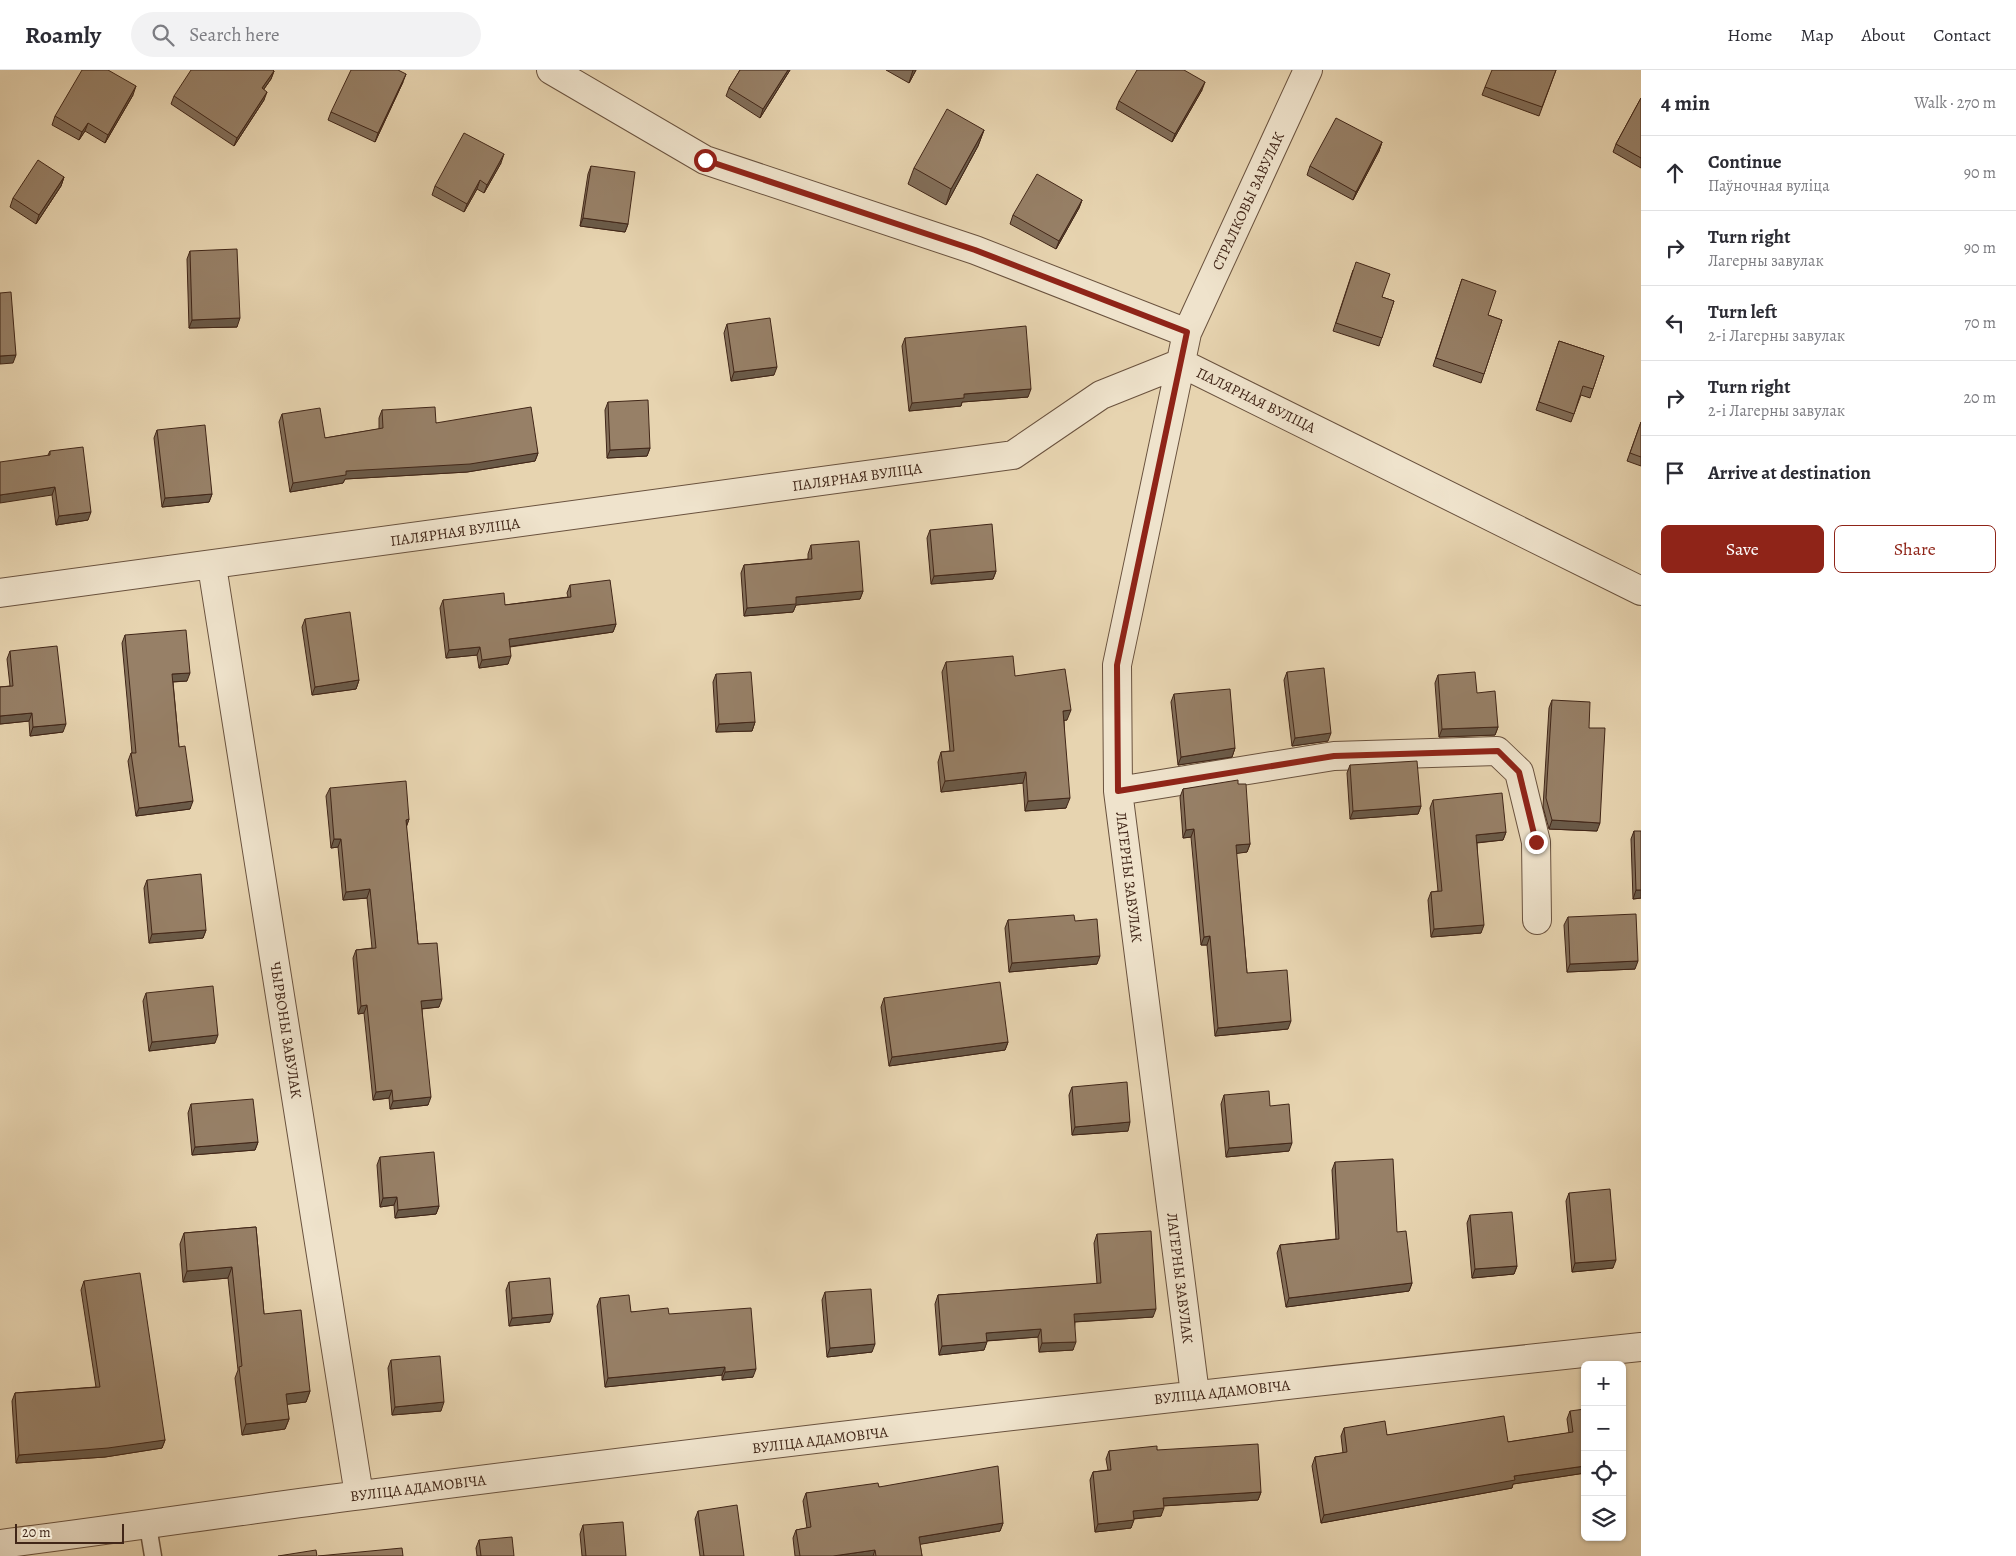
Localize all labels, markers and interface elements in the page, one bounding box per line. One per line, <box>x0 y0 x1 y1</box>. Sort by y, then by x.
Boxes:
search box <box>131 12 481 57</box>
text: Roamly <box>25 19 101 51</box>
icon: search <box>149 21 177 49</box>
text: Search here <box>189 22 280 48</box>
text: Home <box>1727 23 1772 47</box>
text: Map <box>1800 23 1833 47</box>
text: About <box>1861 23 1905 47</box>
text: Contact <box>1933 23 1991 47</box>
text: 4 min <box>1661 89 1710 117</box>
text: Walk · 270 m <box>1914 92 1996 114</box>
street label: СТРАЛКОВЫ ЗАВУЛАК <box>1207 128 1289 273</box>
route start <box>694 149 717 172</box>
text: Continue <box>1708 149 1782 175</box>
icon: ahead <box>1661 159 1689 187</box>
text: 90 m <box>1964 162 1996 184</box>
text: Паўночная вуліца <box>1708 175 1830 197</box>
text: Turn right <box>1708 224 1790 250</box>
icon: right <box>1661 234 1689 262</box>
text: 90 m <box>1964 237 1996 259</box>
text: Лагерны завулак <box>1708 250 1824 272</box>
text: Turn left <box>1708 299 1777 325</box>
icon: left <box>1661 309 1689 337</box>
text: 70 m <box>1964 312 1996 334</box>
text: 2-і Лагерны завулак <box>1708 325 1845 347</box>
street label: ПАЛЯРНАЯ ВУЛІЦА <box>1193 362 1319 438</box>
text: Turn right <box>1708 374 1790 400</box>
icon: right <box>1661 384 1689 412</box>
text: 20 m <box>1963 387 1996 409</box>
text: 2-і Лагерны завулак <box>1708 400 1845 422</box>
street label: ПАЛЯРНАЯ ВУЛІЦА <box>791 458 923 496</box>
icon: arrive <box>1661 459 1689 487</box>
text: Arrive at destination <box>1708 460 1871 486</box>
street label: ПАЛЯРНАЯ ВУЛІЦА <box>389 513 521 551</box>
button: Save <box>1661 525 1824 573</box>
button: Share <box>1834 525 1996 573</box>
street label: ЛАГЕРНЫ ЗАВУЛАК <box>1111 811 1147 944</box>
route end <box>1525 831 1548 854</box>
street label: ЧЫРВОНЫ ЗАВУЛАК <box>265 960 307 1100</box>
street label: ЛАГЕРНЫ ЗАВУЛАК <box>1162 1212 1198 1345</box>
map controls <box>1581 1361 1626 1541</box>
button: + <box>1581 1361 1626 1406</box>
street label: ВУЛІЦА АДАМОВІЧА <box>1153 1375 1291 1409</box>
button: − <box>1581 1406 1626 1451</box>
street label: ВУЛІЦА АДАМОВІЧА <box>751 1422 889 1458</box>
button: locate <box>1581 1451 1626 1496</box>
street label: ВУЛІЦА АДАМОВІЧА <box>349 1470 487 1506</box>
button: layers <box>1581 1496 1626 1541</box>
scale bar <box>15 1521 124 1544</box>
text: 20 m <box>22 1523 51 1542</box>

